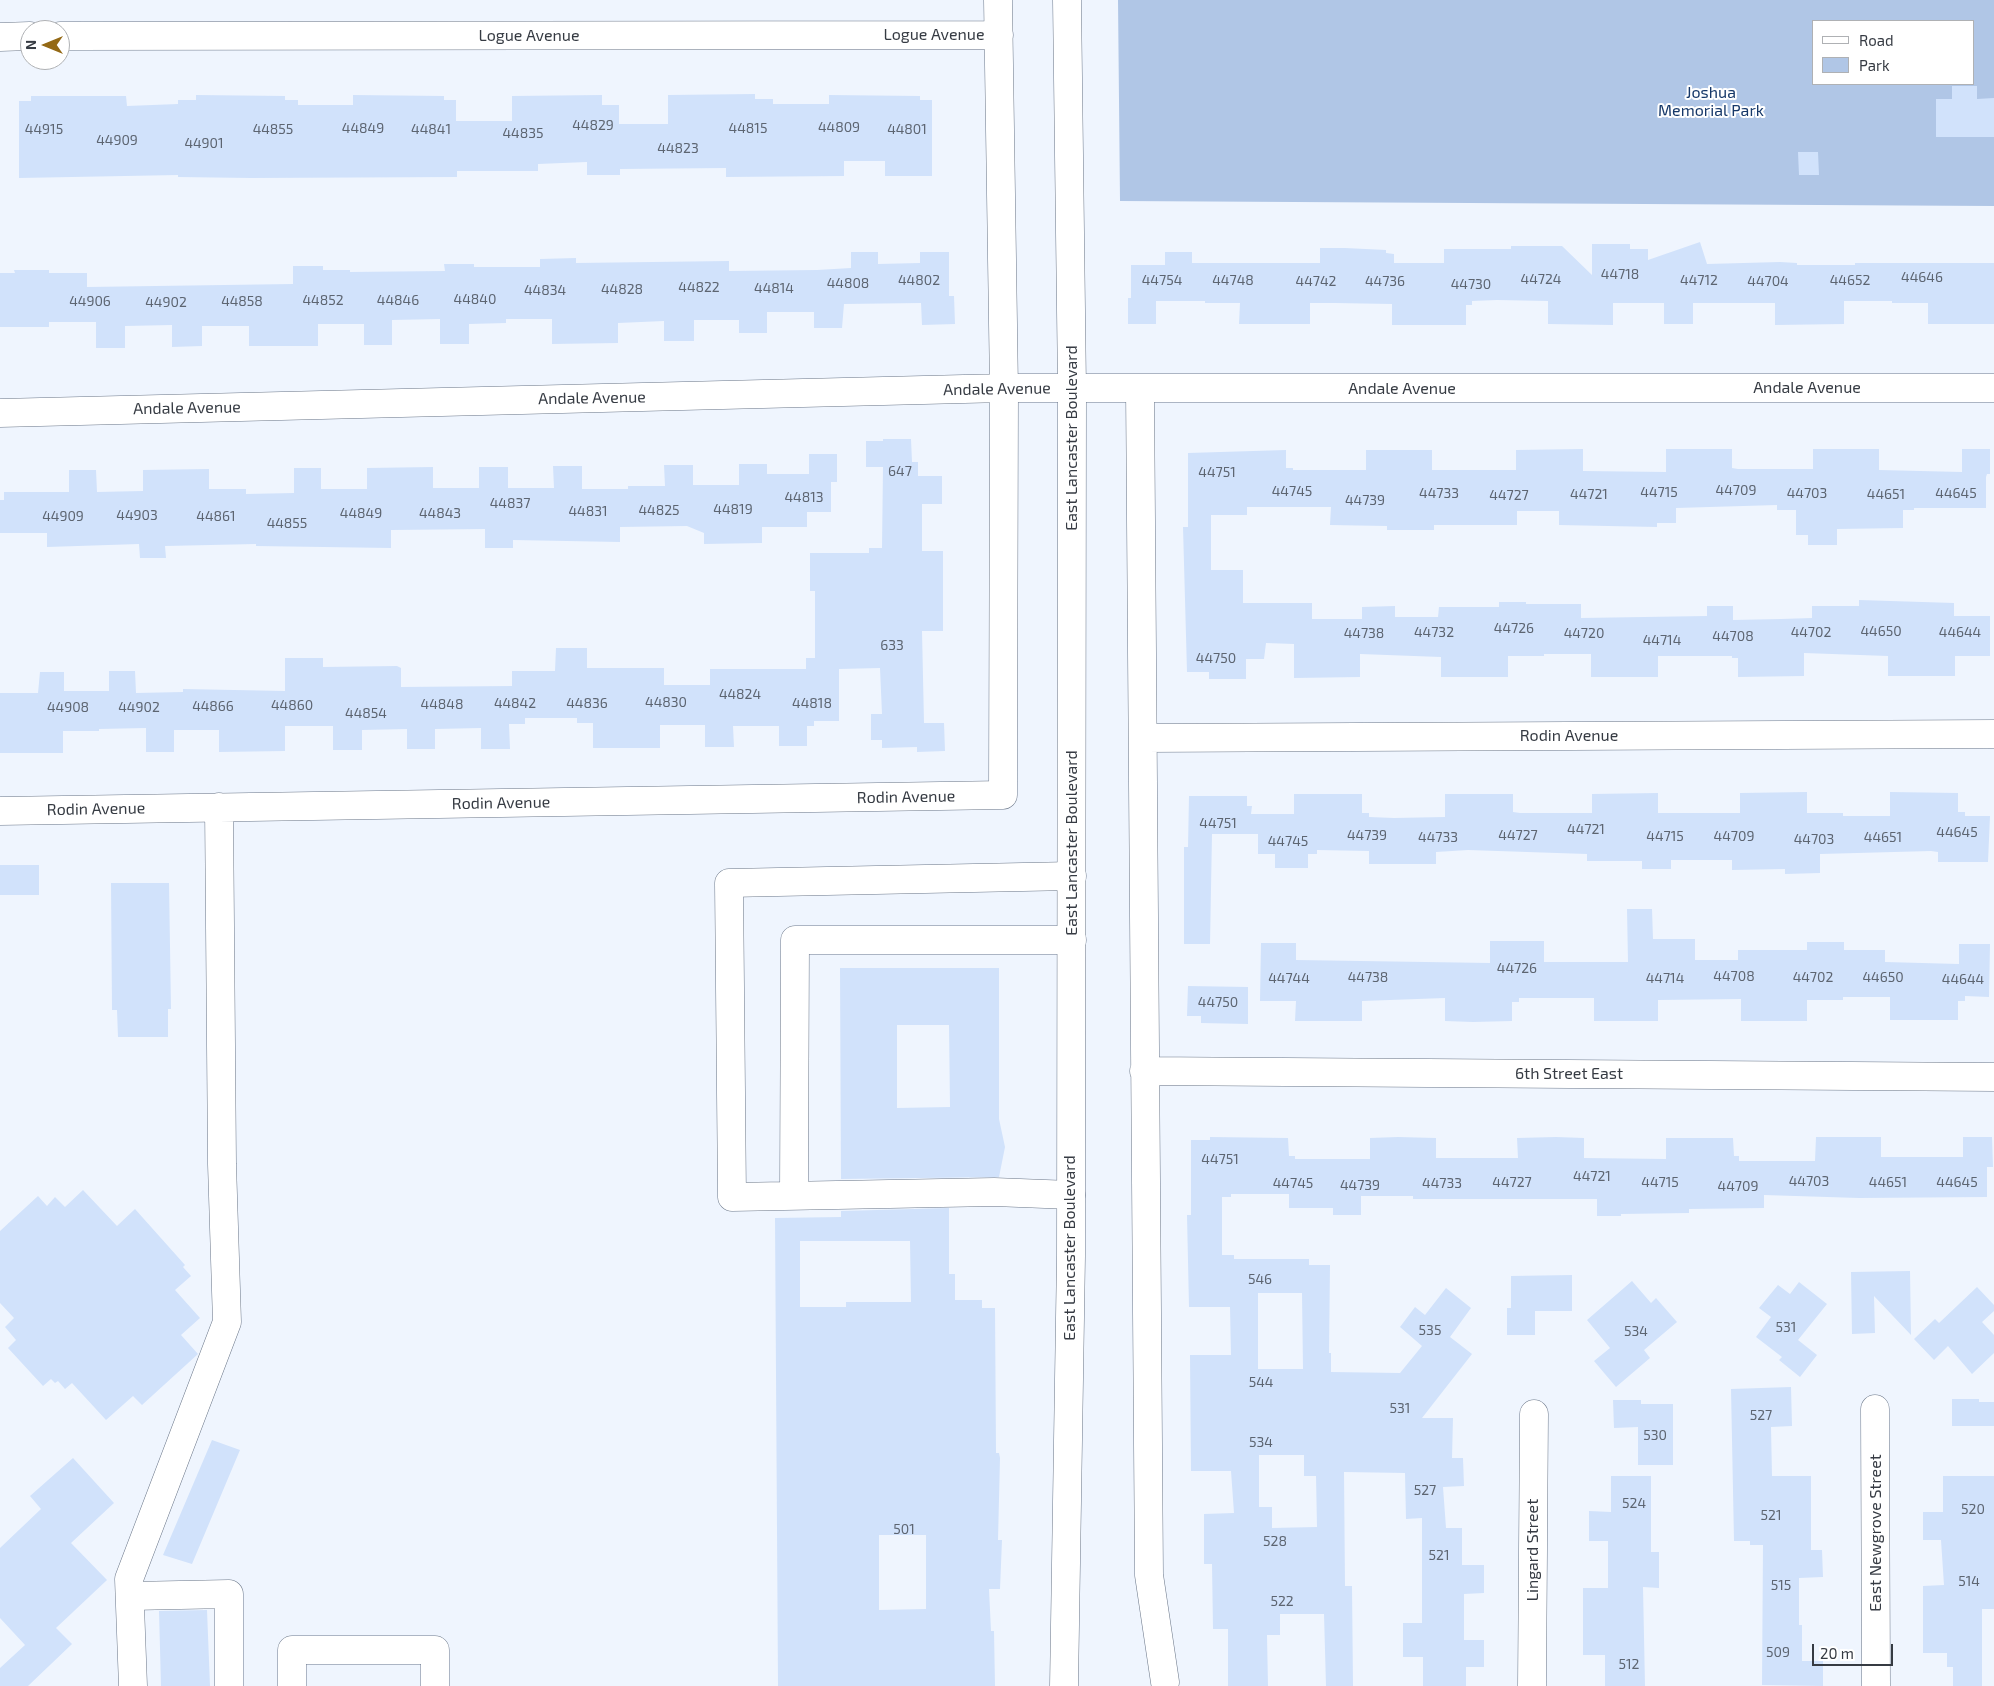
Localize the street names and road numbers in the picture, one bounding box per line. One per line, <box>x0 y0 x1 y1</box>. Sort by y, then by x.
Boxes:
street label: Logue Avenue <box>883 25 985 45</box>
street label: Logue Avenue <box>478 26 580 46</box>
street label: East Lancaster Boulevard <box>1062 345 1082 531</box>
street label: Andale Avenue <box>943 378 1051 400</box>
street label: Andale Avenue <box>1753 378 1861 398</box>
street label: Andale Avenue <box>1348 379 1456 399</box>
street label: Andale Avenue <box>538 387 646 409</box>
street label: Andale Avenue <box>133 397 241 419</box>
street label: Rodin Avenue <box>1520 726 1618 746</box>
street label: East Lancaster Boulevard <box>1062 750 1082 936</box>
street label: Rodin Avenue <box>857 787 955 807</box>
street label: Rodin Avenue <box>452 793 550 813</box>
street label: Rodin Avenue <box>47 799 145 819</box>
street label: 6th Street East <box>1515 1064 1623 1084</box>
street label: East Lancaster Boulevard <box>1060 1155 1080 1341</box>
street label: East Newgrove Street <box>1866 1454 1886 1612</box>
street label: Lingard Street <box>1523 1499 1543 1601</box>

